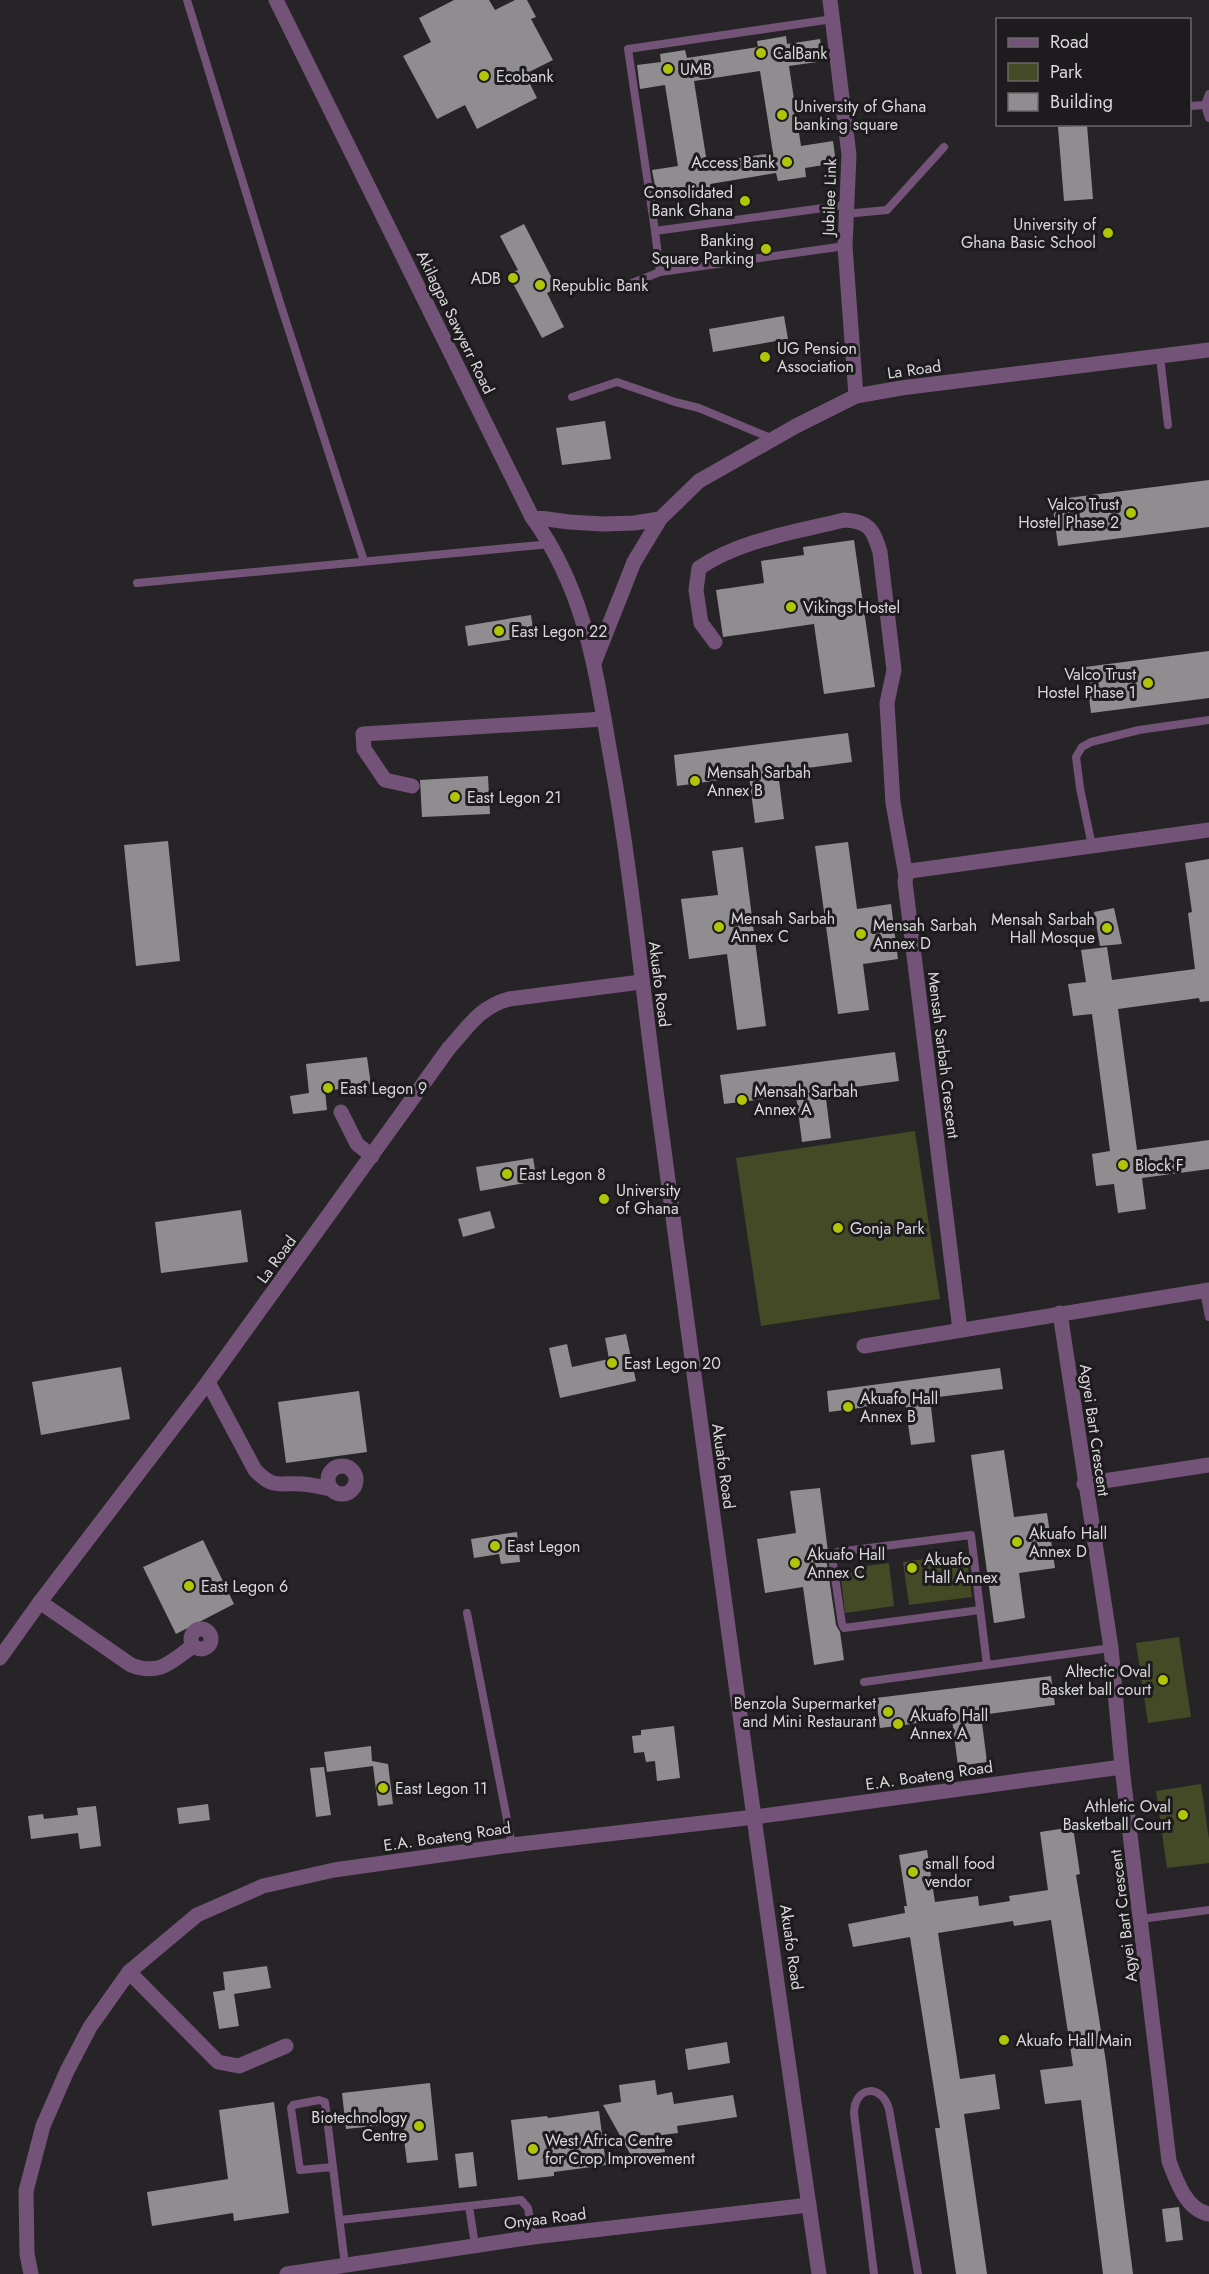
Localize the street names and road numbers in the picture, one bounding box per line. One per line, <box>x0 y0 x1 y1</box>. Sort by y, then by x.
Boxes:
street label: Jubilee Link <box>817 157 842 238</box>
street label: Akilagpa Sawyerr Road <box>411 247 500 398</box>
street label: La Road <box>886 354 943 385</box>
street label: Akuafo Road <box>643 940 676 1028</box>
street label: Mensah Sarbah Crescent <box>922 970 965 1140</box>
street label: La Road <box>251 1231 302 1288</box>
street label: Agyei Bart Crescent <box>1074 1362 1115 1498</box>
street label: Akuafo Road <box>706 1422 741 1510</box>
street label: E.A. Boateng Road <box>864 1755 994 1796</box>
street label: E.A. Boateng Road <box>382 1816 512 1857</box>
street label: Agyei Bart Crescent <box>1104 1848 1143 1984</box>
street label: Akuafo Road <box>774 1903 809 1991</box>
street label: Onyaa Road <box>503 2202 588 2235</box>

